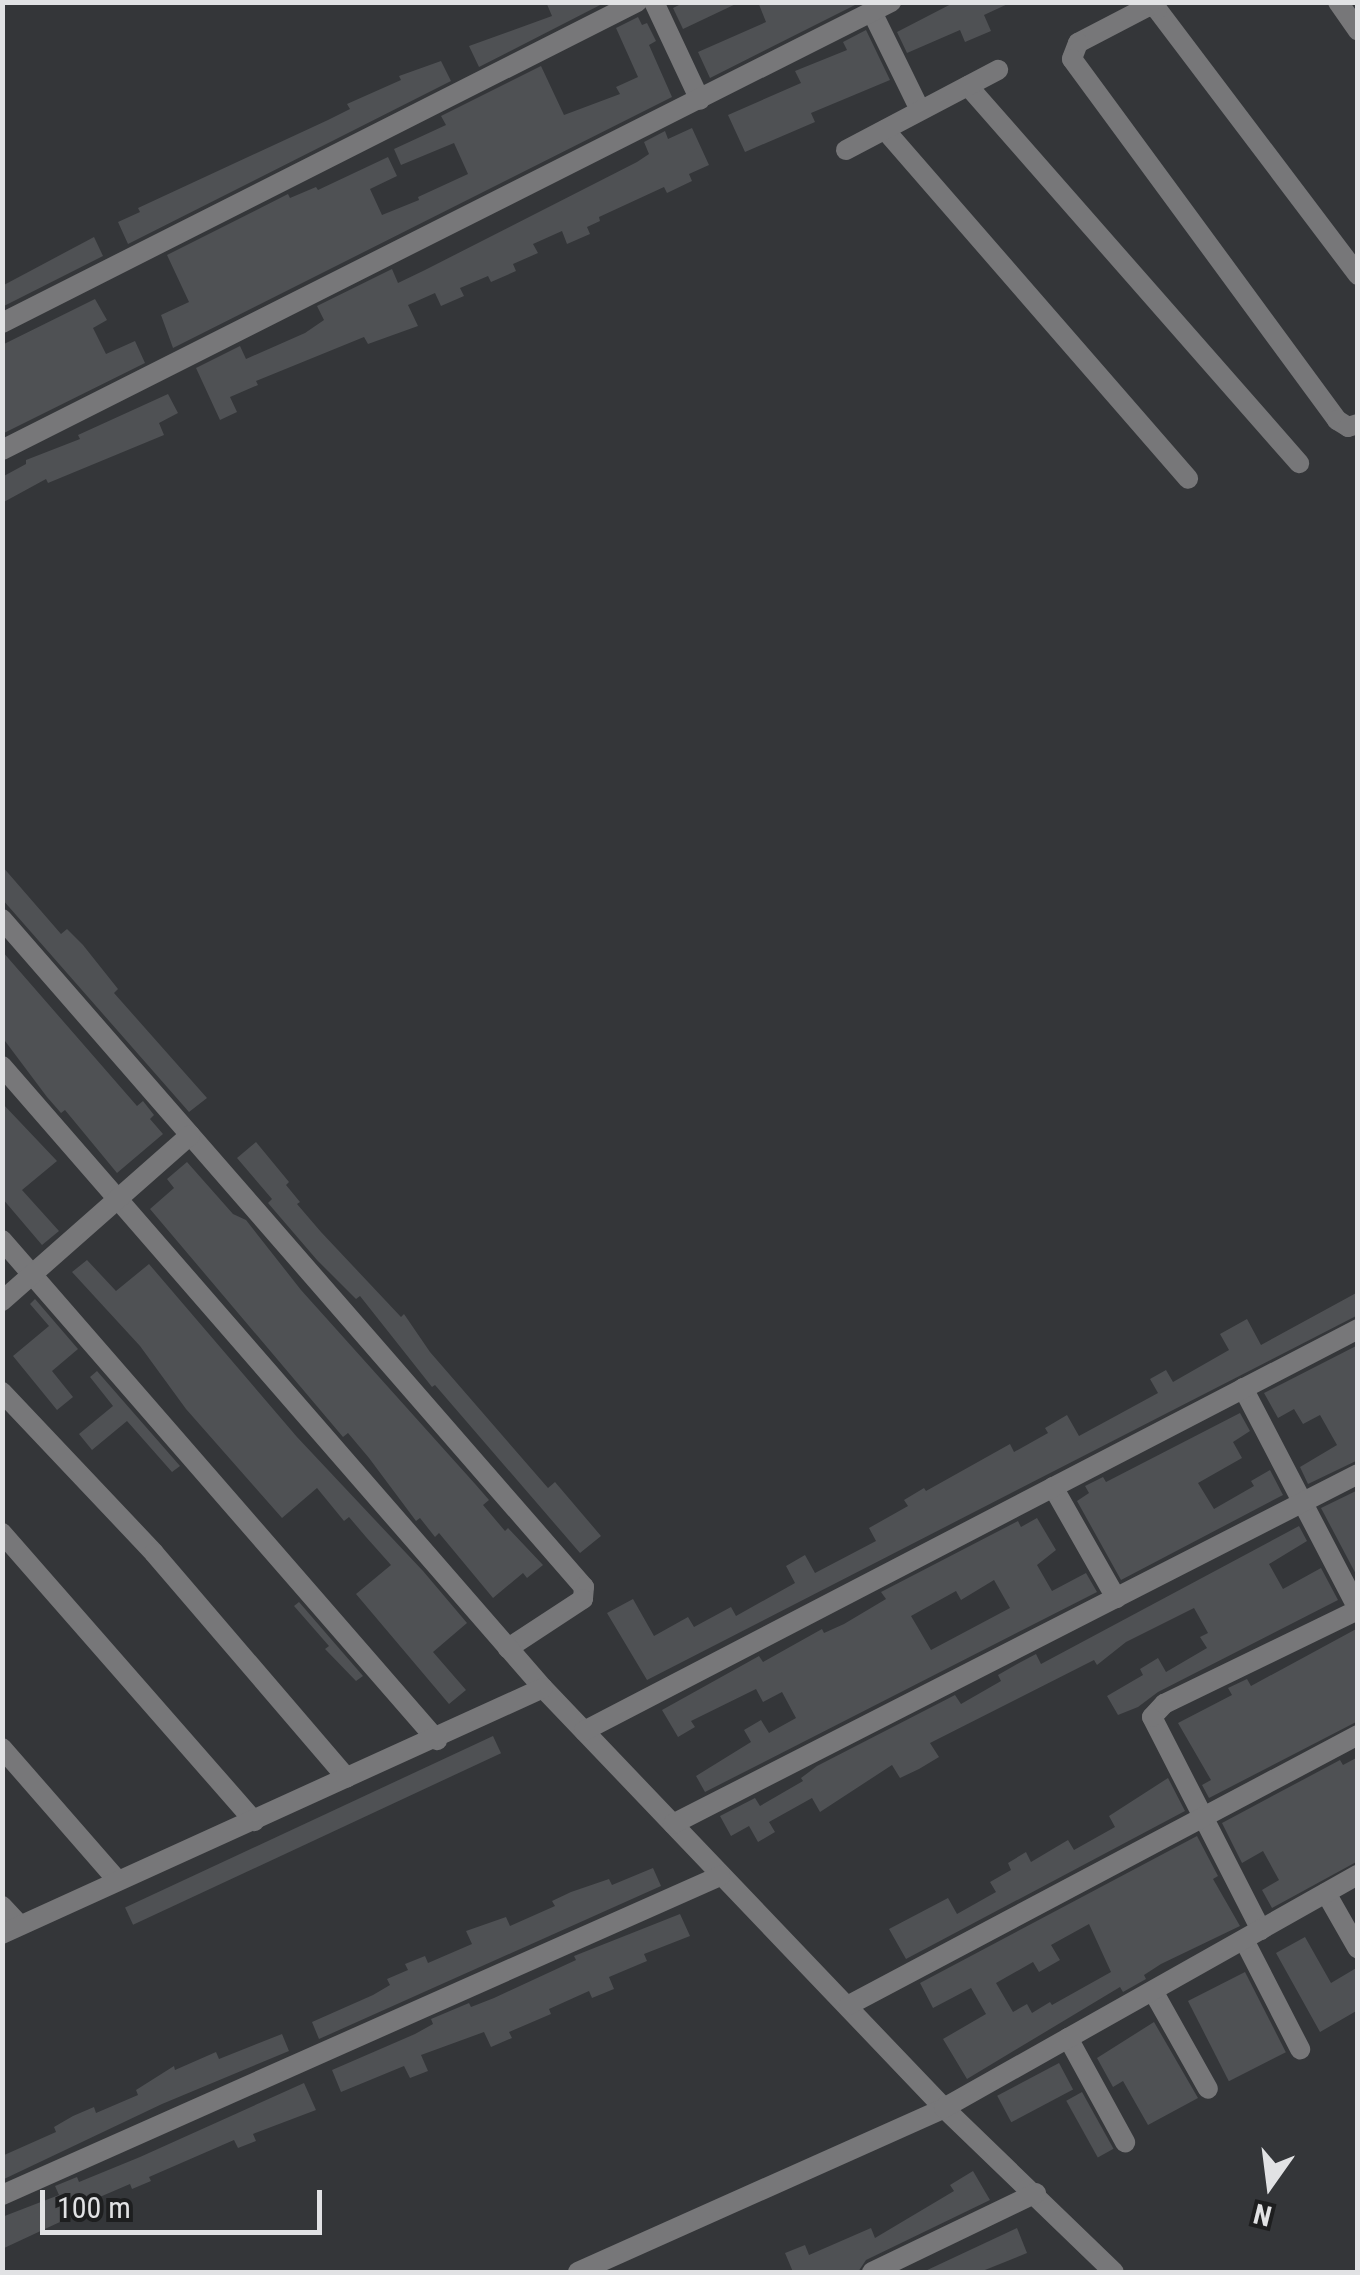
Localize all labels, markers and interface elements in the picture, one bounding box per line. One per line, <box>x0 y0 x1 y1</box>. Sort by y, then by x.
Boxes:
north arrow <box>1220 2135 1320 2235</box>
scale bar <box>45 2170 328 2232</box>
text: 100 m <box>57 2190 131 2225</box>
text: N <box>1250 2197 1275 2233</box>

